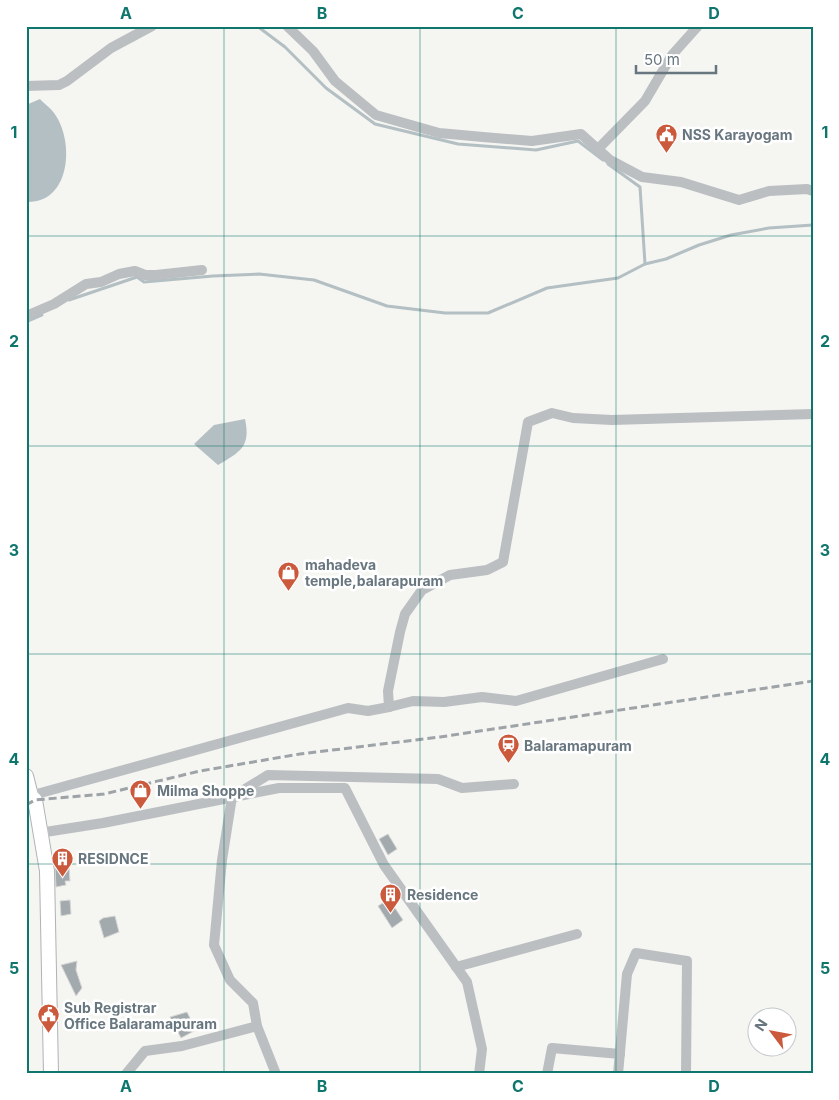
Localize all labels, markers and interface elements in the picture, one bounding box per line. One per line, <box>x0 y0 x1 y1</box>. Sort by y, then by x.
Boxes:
text: A <box>120 3 132 23</box>
text: B <box>317 3 327 23</box>
text: C <box>512 3 524 23</box>
text: D <box>708 3 720 23</box>
scale bar <box>636 42 716 74</box>
text: 50 m <box>644 50 680 69</box>
text: 1 <box>11 122 17 142</box>
public building icon: NSS Karayogam <box>654 122 678 153</box>
text: 1 <box>822 122 828 142</box>
place label: NSS Karayogam <box>682 126 792 143</box>
text: 2 <box>9 331 19 351</box>
text: 2 <box>820 331 830 351</box>
text: 3 <box>9 540 19 560</box>
text: 3 <box>820 540 830 560</box>
place label: mahadeva temple,balarapuram <box>305 556 443 589</box>
shop icon: mahadeva temple,balarapuram <box>277 560 301 591</box>
station icon: Balaramapuram <box>496 733 520 764</box>
place label: Balaramapuram <box>524 737 632 754</box>
text: 4 <box>9 749 20 769</box>
text: 4 <box>820 749 831 769</box>
shop icon: Milma Shoppe <box>129 778 153 809</box>
place label: Milma Shoppe <box>157 782 254 799</box>
building icon: RESIDNCE <box>50 846 74 877</box>
place label: RESIDNCE <box>78 850 148 867</box>
building icon: Residence <box>379 882 403 913</box>
place label: Residence <box>407 886 478 903</box>
text: 5 <box>9 958 19 978</box>
text: 5 <box>820 958 830 978</box>
place label: Sub Registrar Office Balaramapuram <box>64 999 217 1032</box>
public building icon: Sub Registrar Office Balaramapuram <box>36 1003 60 1034</box>
north arrow <box>746 1008 796 1058</box>
text: N <box>751 1016 771 1034</box>
text: A <box>120 1076 132 1096</box>
text: B <box>317 1076 327 1096</box>
text: C <box>512 1076 524 1096</box>
text: D <box>708 1076 720 1096</box>

